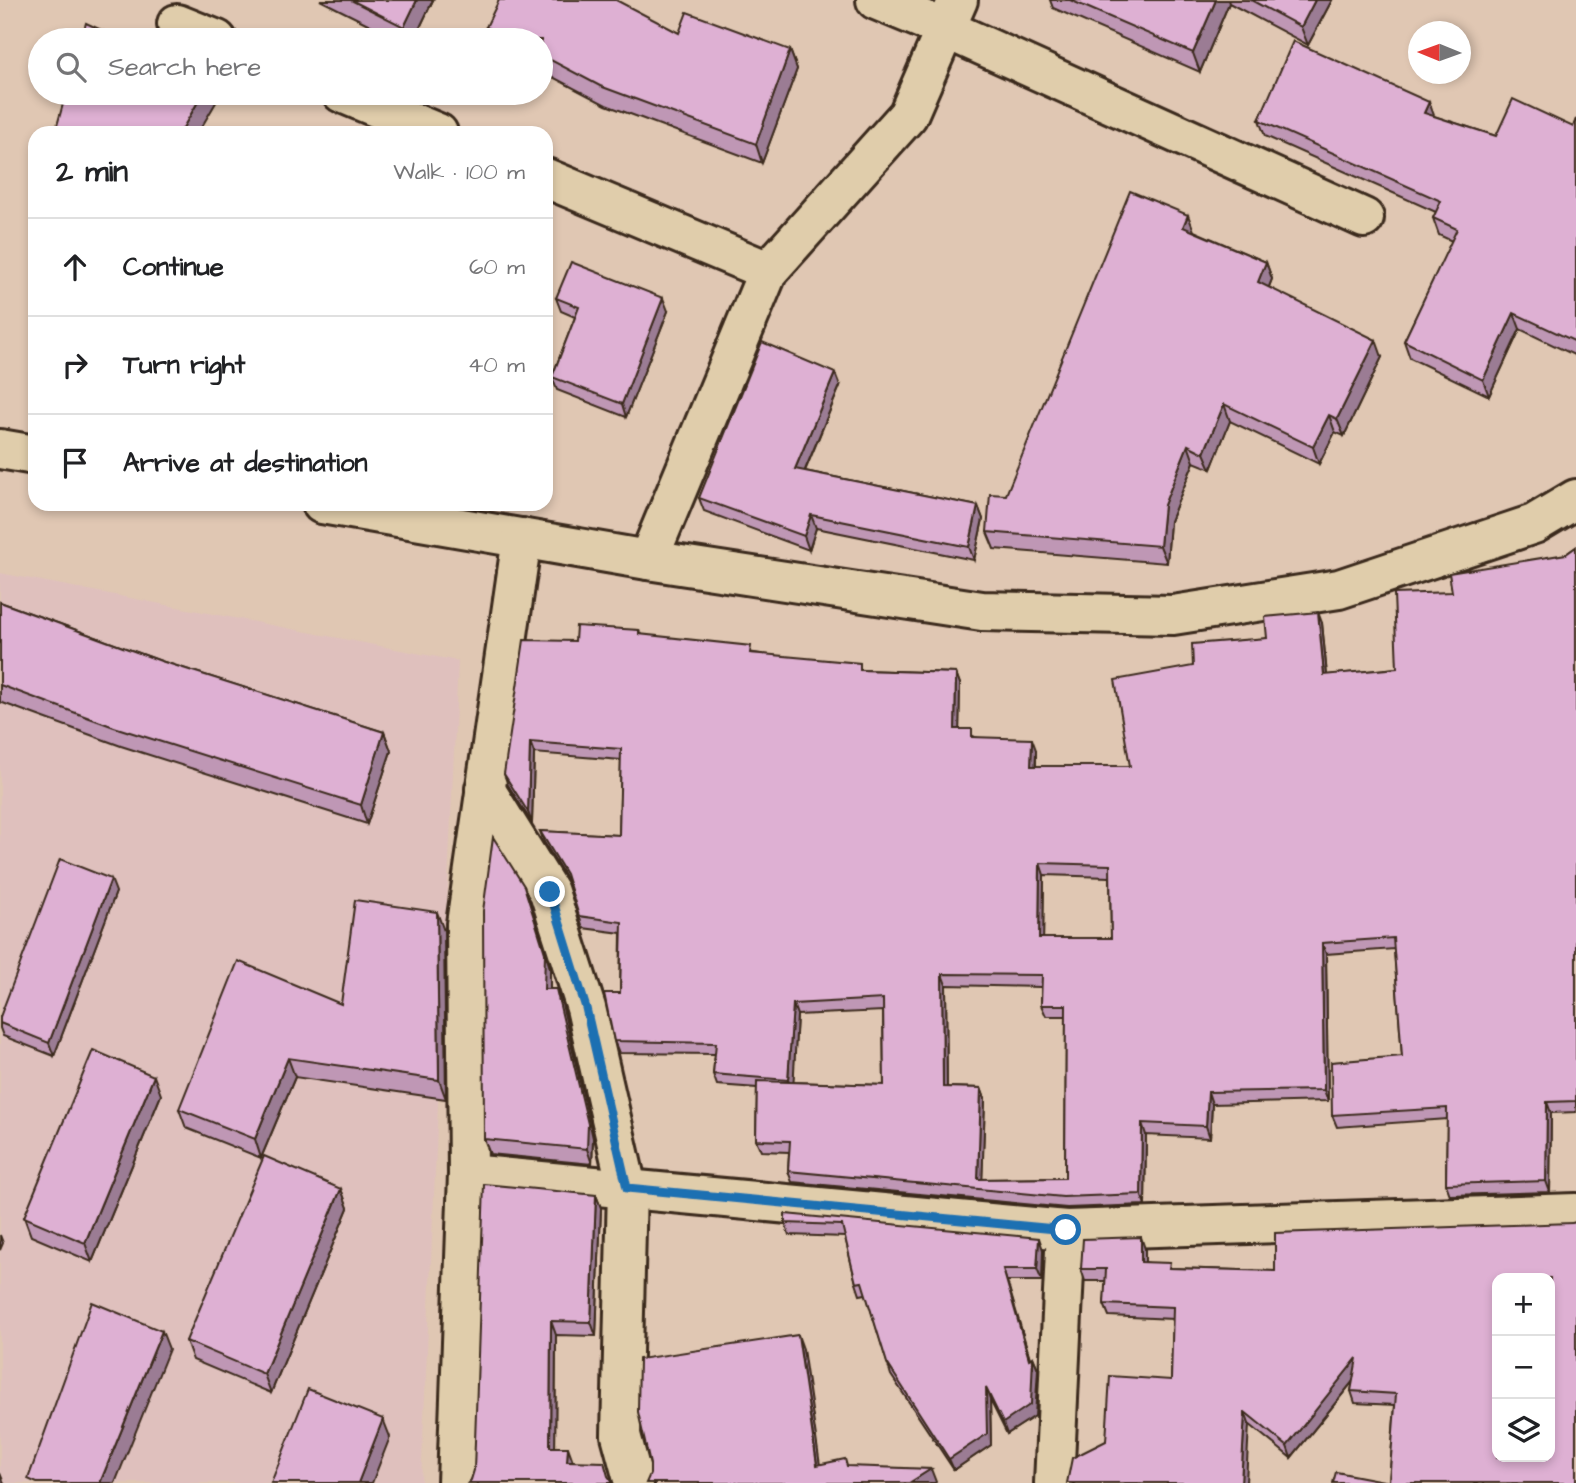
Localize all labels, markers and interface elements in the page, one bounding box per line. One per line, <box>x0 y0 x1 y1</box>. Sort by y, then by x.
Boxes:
north arrow <box>1408 21 1471 84</box>
search box <box>28 28 553 105</box>
icon: search <box>52 48 90 86</box>
text: Search here <box>108 49 261 85</box>
text: 2 min <box>56 151 128 193</box>
text: Walk · 100 m <box>393 156 525 188</box>
icon: ahead <box>56 248 94 286</box>
text: Continue <box>123 249 224 285</box>
text: 60 m <box>469 251 525 283</box>
icon: right <box>56 346 94 384</box>
text: Turn right <box>123 347 245 383</box>
text: 40 m <box>468 349 525 381</box>
icon: arrive <box>56 444 94 482</box>
text: Arrive at destination <box>123 445 368 481</box>
route end <box>534 876 565 907</box>
route start <box>1050 1214 1081 1245</box>
map controls <box>1492 1273 1555 1462</box>
button: + <box>1492 1273 1555 1336</box>
button: − <box>1492 1336 1555 1399</box>
button: layers <box>1492 1399 1555 1462</box>

